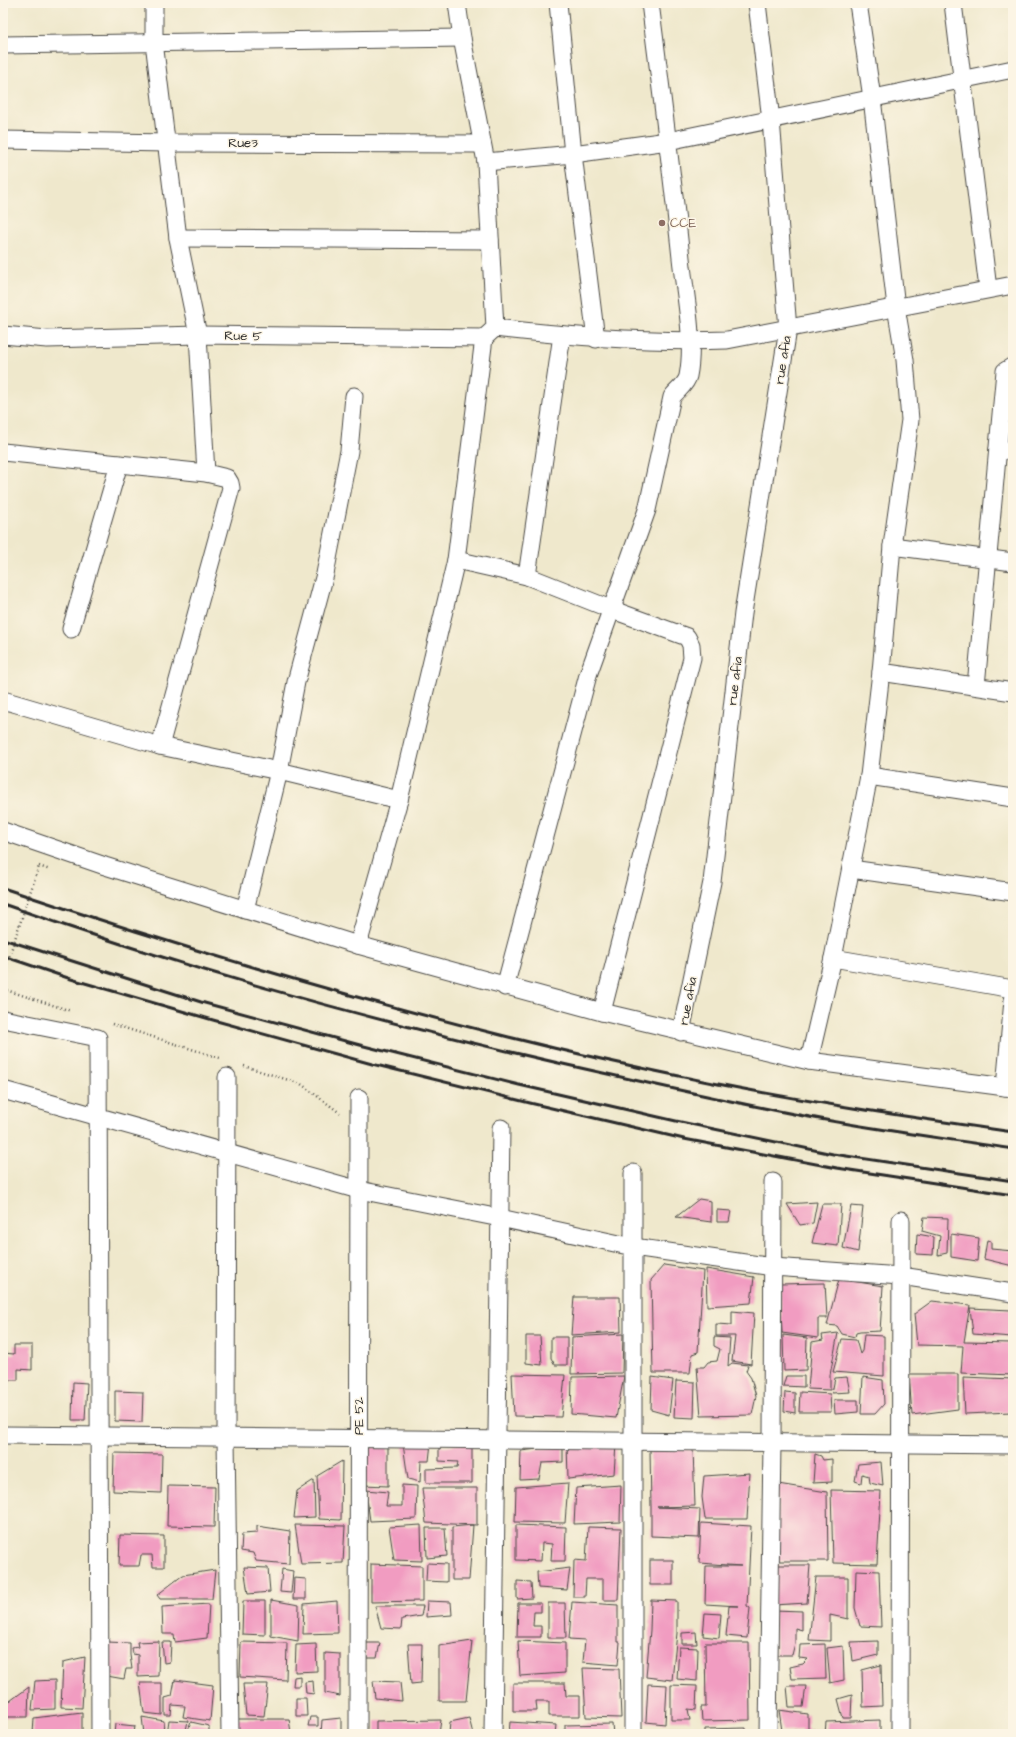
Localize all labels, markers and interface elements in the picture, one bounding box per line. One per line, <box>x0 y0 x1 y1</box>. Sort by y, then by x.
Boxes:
street label: Rue3 <box>228 134 258 152</box>
place label: CCE <box>670 214 696 232</box>
marker: CCE <box>657 218 667 228</box>
street label: Rue 5 <box>224 327 262 345</box>
street label: rue afia <box>770 334 796 386</box>
street label: rue afia <box>723 655 747 706</box>
street label: rue afia <box>674 975 702 1027</box>
street label: PE 52 <box>350 1397 368 1435</box>

